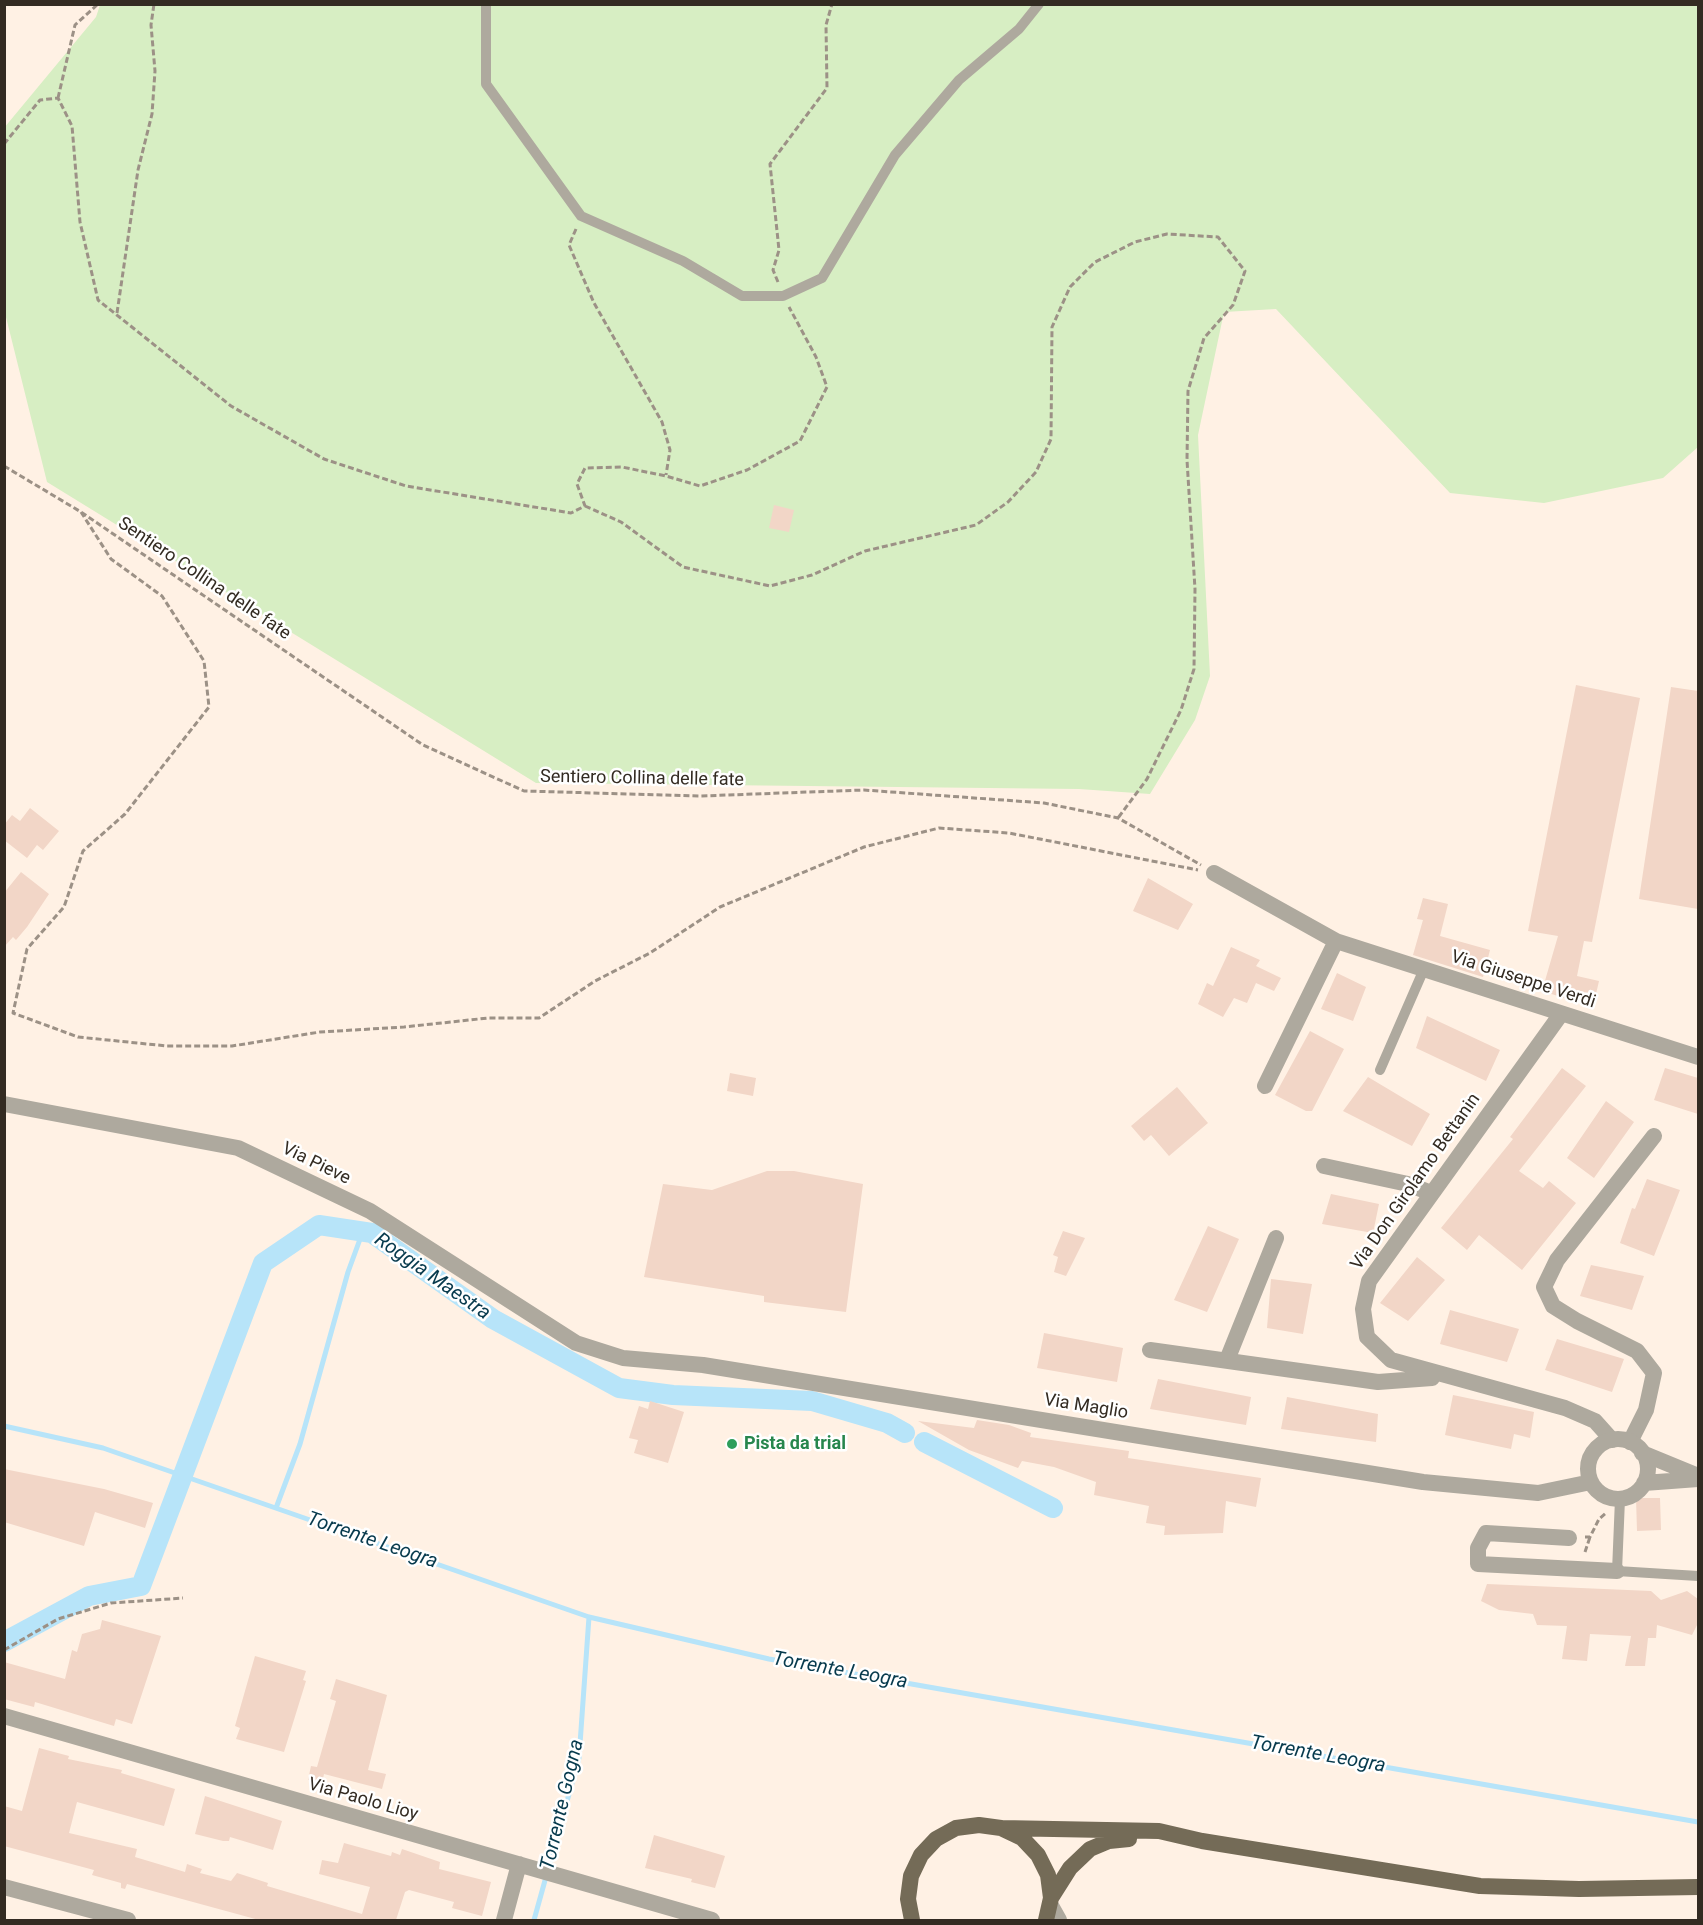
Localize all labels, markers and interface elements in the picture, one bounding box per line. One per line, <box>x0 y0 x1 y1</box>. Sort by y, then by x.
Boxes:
street label: Sentiero Collina delle fate <box>113 513 295 645</box>
street label: Sentiero Collina delle fate <box>540 766 744 792</box>
street label: Via Giuseppe Verdi <box>1448 946 1598 1014</box>
street label: Via Don Girolamo Bettanin <box>1347 1090 1485 1274</box>
street label: Via Pieve <box>278 1138 354 1190</box>
water label: Roggia Maestra <box>369 1228 495 1326</box>
street label: Via Maglio <box>1042 1390 1130 1424</box>
place label: Pista da trial <box>744 1433 846 1455</box>
marker: Pista da trial <box>725 1437 739 1451</box>
water label: Torrente Leogra <box>304 1507 440 1575</box>
water label: Torrente Leogra <box>771 1647 909 1695</box>
water label: Torrente Leogra <box>1249 1731 1387 1779</box>
water label: Torrente Gogna <box>536 1737 590 1873</box>
street label: Via Paolo Lioy <box>306 1774 420 1826</box>

